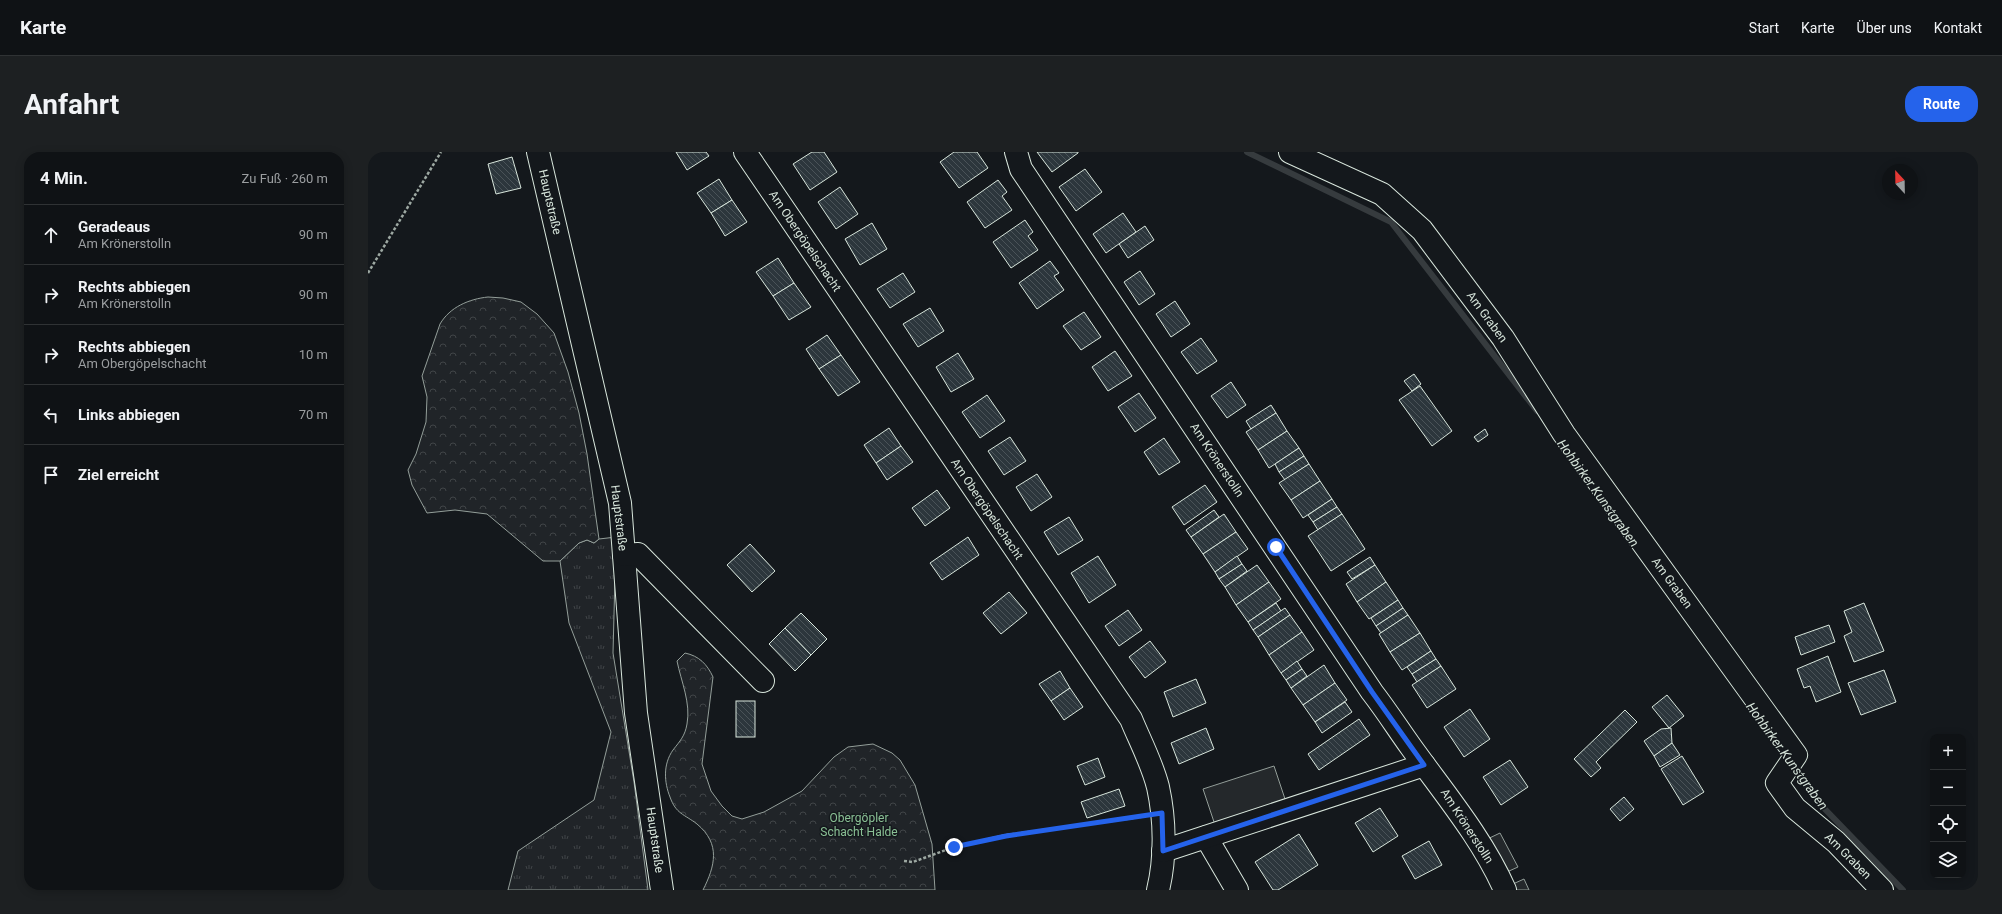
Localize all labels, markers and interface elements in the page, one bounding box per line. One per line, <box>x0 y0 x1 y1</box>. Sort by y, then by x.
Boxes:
text: Karte <box>20 16 66 39</box>
text: Start <box>1749 20 1779 36</box>
text: Karte <box>1801 20 1835 36</box>
text: Über uns <box>1857 20 1912 36</box>
text: Kontakt <box>1934 20 1982 36</box>
button: Route <box>1905 86 1978 122</box>
text: Anfahrt <box>24 88 119 121</box>
north arrow <box>1882 164 1918 200</box>
text: 4 Min. <box>40 168 88 188</box>
street label: Hauptstraße <box>536 168 564 236</box>
text: Zu Fuß · 260 m <box>242 171 328 186</box>
street label: Am Obergöpelschacht <box>766 188 844 294</box>
text: Geradeaus <box>78 218 150 236</box>
icon: ahead <box>40 224 62 246</box>
text: 90 m <box>299 227 328 242</box>
text: Am Krönerstolln <box>78 236 171 251</box>
text: Rechts abbiegen <box>78 278 191 296</box>
icon: right <box>40 284 62 306</box>
text: 90 m <box>299 287 328 302</box>
street label: Am Graben <box>1464 289 1510 345</box>
text: Am Krönerstolln <box>78 296 171 311</box>
text: Rechts abbiegen <box>78 338 191 356</box>
icon: right <box>40 344 62 366</box>
text: 10 m <box>299 347 328 362</box>
text: Am Obergöpelschacht <box>78 356 207 371</box>
icon: left <box>40 404 62 426</box>
text: Links abbiegen <box>78 406 180 424</box>
text: 70 m <box>299 407 328 422</box>
street label: Am Krönerstolln <box>1187 420 1247 500</box>
water label: Hohbirker Kunstgraben <box>1554 436 1642 550</box>
street label: Am Obergöpelschacht <box>948 456 1026 562</box>
icon: arrive <box>40 464 62 486</box>
text: Ziel erreicht <box>78 466 159 484</box>
street label: Hauptstraße <box>608 484 630 552</box>
route start <box>1267 538 1285 556</box>
street label: Am Graben <box>1649 555 1695 611</box>
water label: Hohbirker Kunstgraben <box>1743 699 1831 813</box>
map controls <box>1930 734 1966 878</box>
button: + <box>1930 734 1966 770</box>
button: − <box>1930 770 1966 806</box>
street label: Am Krönerstolln <box>1438 786 1496 866</box>
street label: Hauptstraße <box>643 806 667 874</box>
button: locate <box>1930 806 1966 842</box>
park label: Obergöpler Schacht Halde <box>820 811 898 839</box>
street label: Am Graben <box>1822 830 1874 882</box>
route end <box>945 838 963 856</box>
button: layers <box>1930 842 1966 878</box>

